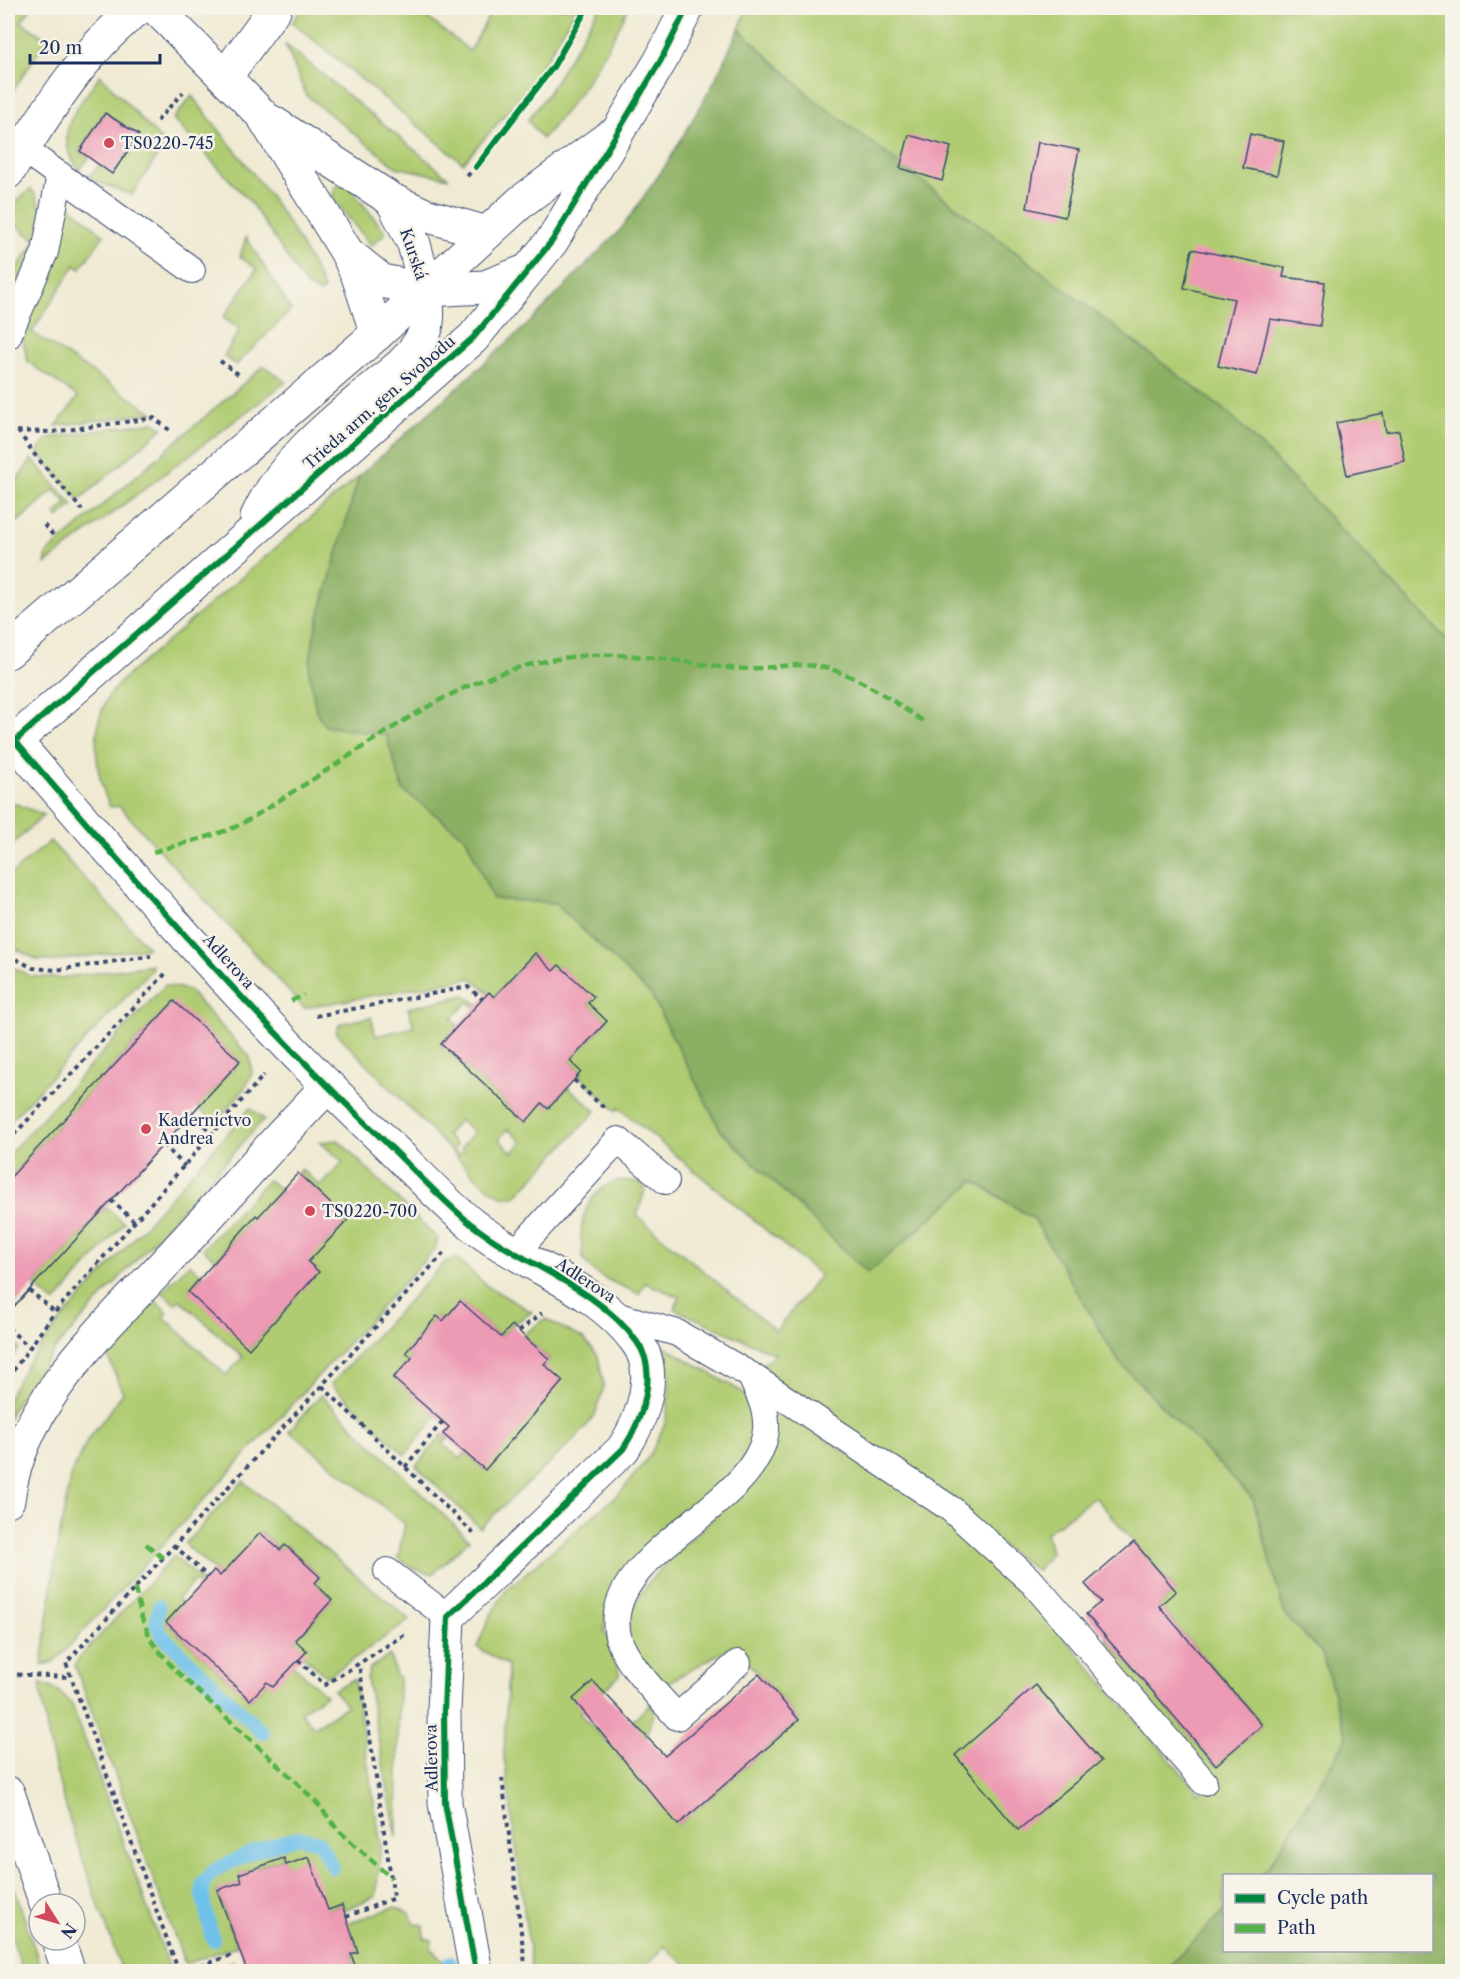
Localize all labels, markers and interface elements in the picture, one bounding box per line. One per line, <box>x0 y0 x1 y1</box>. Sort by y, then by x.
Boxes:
scale bar <box>30 27 160 65</box>
text: 20 m <box>39 37 83 59</box>
place label: TS0220-745 <box>121 133 214 153</box>
marker: TS0220-745 <box>102 136 116 150</box>
street label: Kurská <box>396 226 432 283</box>
street label: Trieda arm. gen. Svobodu <box>299 331 459 473</box>
street label: Adlerova <box>198 928 259 993</box>
place label: Kaderníctvo Andrea <box>157 1110 251 1148</box>
marker: Kaderníctvo Andrea <box>139 1122 153 1136</box>
place label: TS0220-700 <box>322 1201 417 1221</box>
marker: TS0220-700 <box>303 1204 317 1218</box>
street label: Adlerova <box>551 1253 620 1307</box>
street label: Adlerova <box>420 1723 442 1793</box>
legend <box>1223 1874 1433 1952</box>
text: Cycle path <box>1277 1887 1368 1909</box>
north arrow <box>27 1892 87 1952</box>
text: Path <box>1277 1917 1316 1939</box>
text: N <box>57 1919 81 1943</box>

